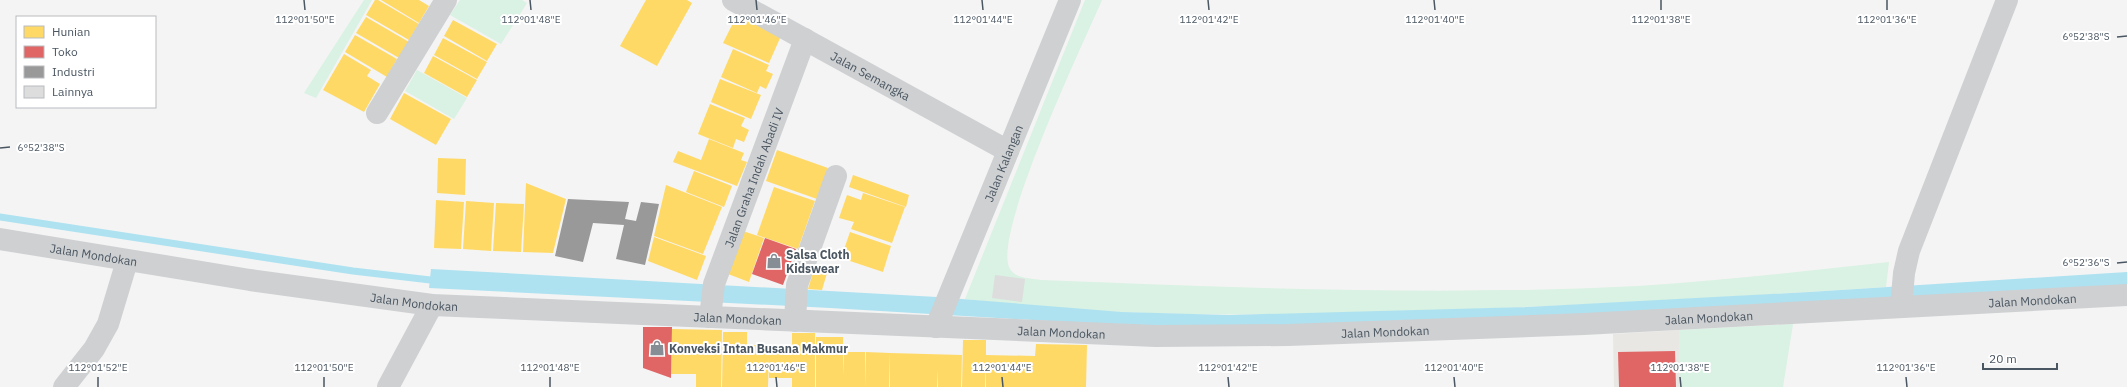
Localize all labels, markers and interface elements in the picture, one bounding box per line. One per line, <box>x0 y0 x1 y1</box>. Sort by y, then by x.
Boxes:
text: 112°01'50"E <box>275 13 335 26</box>
text: 112°01'48"E <box>501 13 561 26</box>
text: 112°01'46"E <box>727 13 787 26</box>
text: 112°01'44"E <box>953 13 1013 26</box>
text: 112°01'42"E <box>1179 13 1239 26</box>
text: 112°01'40"E <box>1405 13 1465 26</box>
text: 112°01'38"E <box>1631 13 1691 26</box>
text: 112°01'36"E <box>1857 13 1917 26</box>
legend <box>16 16 156 108</box>
text: Hunian <box>52 24 90 39</box>
text: 6°52'38"S <box>2062 30 2110 43</box>
text: Toko <box>52 44 78 59</box>
street label: Jalan Semangka <box>828 48 913 104</box>
text: Industri <box>52 64 95 79</box>
text: Lainnya <box>52 84 94 99</box>
street label: Jalan Graha Indah Abadi IV <box>721 105 787 249</box>
street label: Jalan Kalangan <box>981 123 1026 204</box>
text: 6°52'38"S <box>17 141 65 154</box>
street label: Jalan Mondokan <box>49 240 139 269</box>
place label: Salsa Cloth Kidswear <box>786 247 850 276</box>
shop icon: Salsa Cloth Kidswear <box>765 252 783 270</box>
text: 6°52'36"S <box>2062 256 2110 269</box>
street label: Jalan Mondokan <box>369 289 458 314</box>
street label: Jalan Mondokan <box>1988 290 2077 310</box>
street label: Jalan Mondokan <box>1664 307 1753 327</box>
street label: Jalan Mondokan <box>693 309 782 327</box>
street label: Jalan Mondokan <box>1341 322 1430 341</box>
street label: Jalan Mondokan <box>1017 323 1106 341</box>
shop icon: Konveksi Intan Busana Makmur <box>648 339 666 357</box>
place label: Konveksi Intan Busana Makmur <box>669 341 848 356</box>
scale bar <box>1983 345 2057 371</box>
text: 20 m <box>1989 351 2017 366</box>
text: 112°01'52"E <box>68 361 128 374</box>
text: 112°01'50"E <box>294 361 354 374</box>
text: 112°01'48"E <box>520 361 580 374</box>
text: 112°01'46"E <box>746 361 806 374</box>
text: 112°01'44"E <box>972 361 1032 374</box>
text: 112°01'42"E <box>1198 361 1258 374</box>
text: 112°01'40"E <box>1424 361 1484 374</box>
text: 112°01'38"E <box>1650 361 1710 374</box>
text: 112°01'36"E <box>1876 361 1936 374</box>

